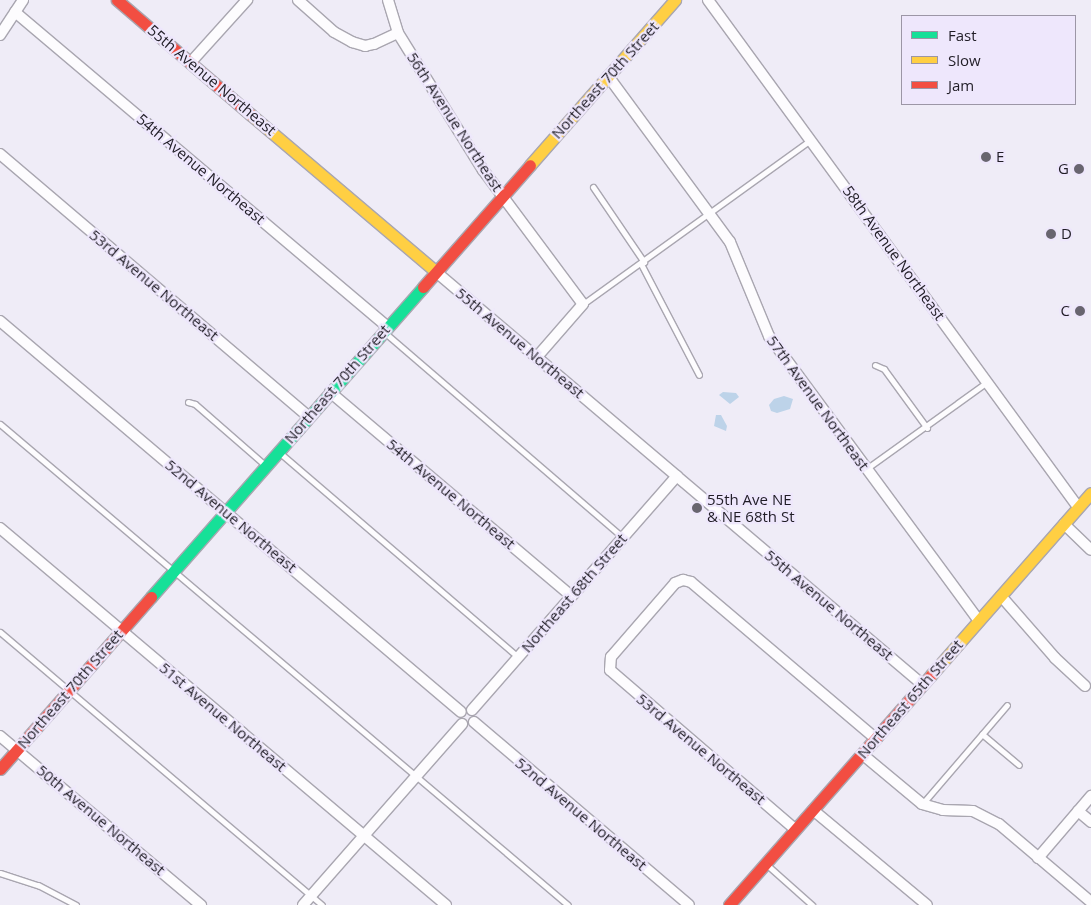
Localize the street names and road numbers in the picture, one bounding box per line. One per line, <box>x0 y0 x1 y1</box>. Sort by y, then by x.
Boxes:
street label: Northeast 70th Street <box>548 18 662 142</box>
street label: 55th Avenue Northeast <box>144 21 280 139</box>
street label: 56th Avenue Northeast <box>403 49 507 195</box>
street label: 54th Avenue Northeast <box>133 110 269 228</box>
street label: 58th Avenue Northeast <box>839 182 949 324</box>
street label: 53rd Avenue Northeast <box>86 226 222 344</box>
street label: 55th Avenue Northeast <box>452 284 588 402</box>
street label: Northeast 70th Street <box>280 321 394 447</box>
street label: 57th Avenue Northeast <box>763 332 873 474</box>
street label: 54th Avenue Northeast <box>383 435 519 553</box>
street label: 52nd Avenue Northeast <box>162 456 300 576</box>
street label: Northeast 68th Street <box>517 530 631 656</box>
street label: 55th Avenue Northeast <box>761 546 897 664</box>
street label: Northeast 70th Street <box>13 626 127 752</box>
street label: Northeast 65th Street <box>853 636 967 762</box>
street label: 51st Avenue Northeast <box>156 659 290 775</box>
street label: 53rd Avenue Northeast <box>633 690 769 808</box>
street label: 52nd Avenue Northeast <box>512 754 650 874</box>
street label: 50th Avenue Northeast <box>33 761 169 879</box>

